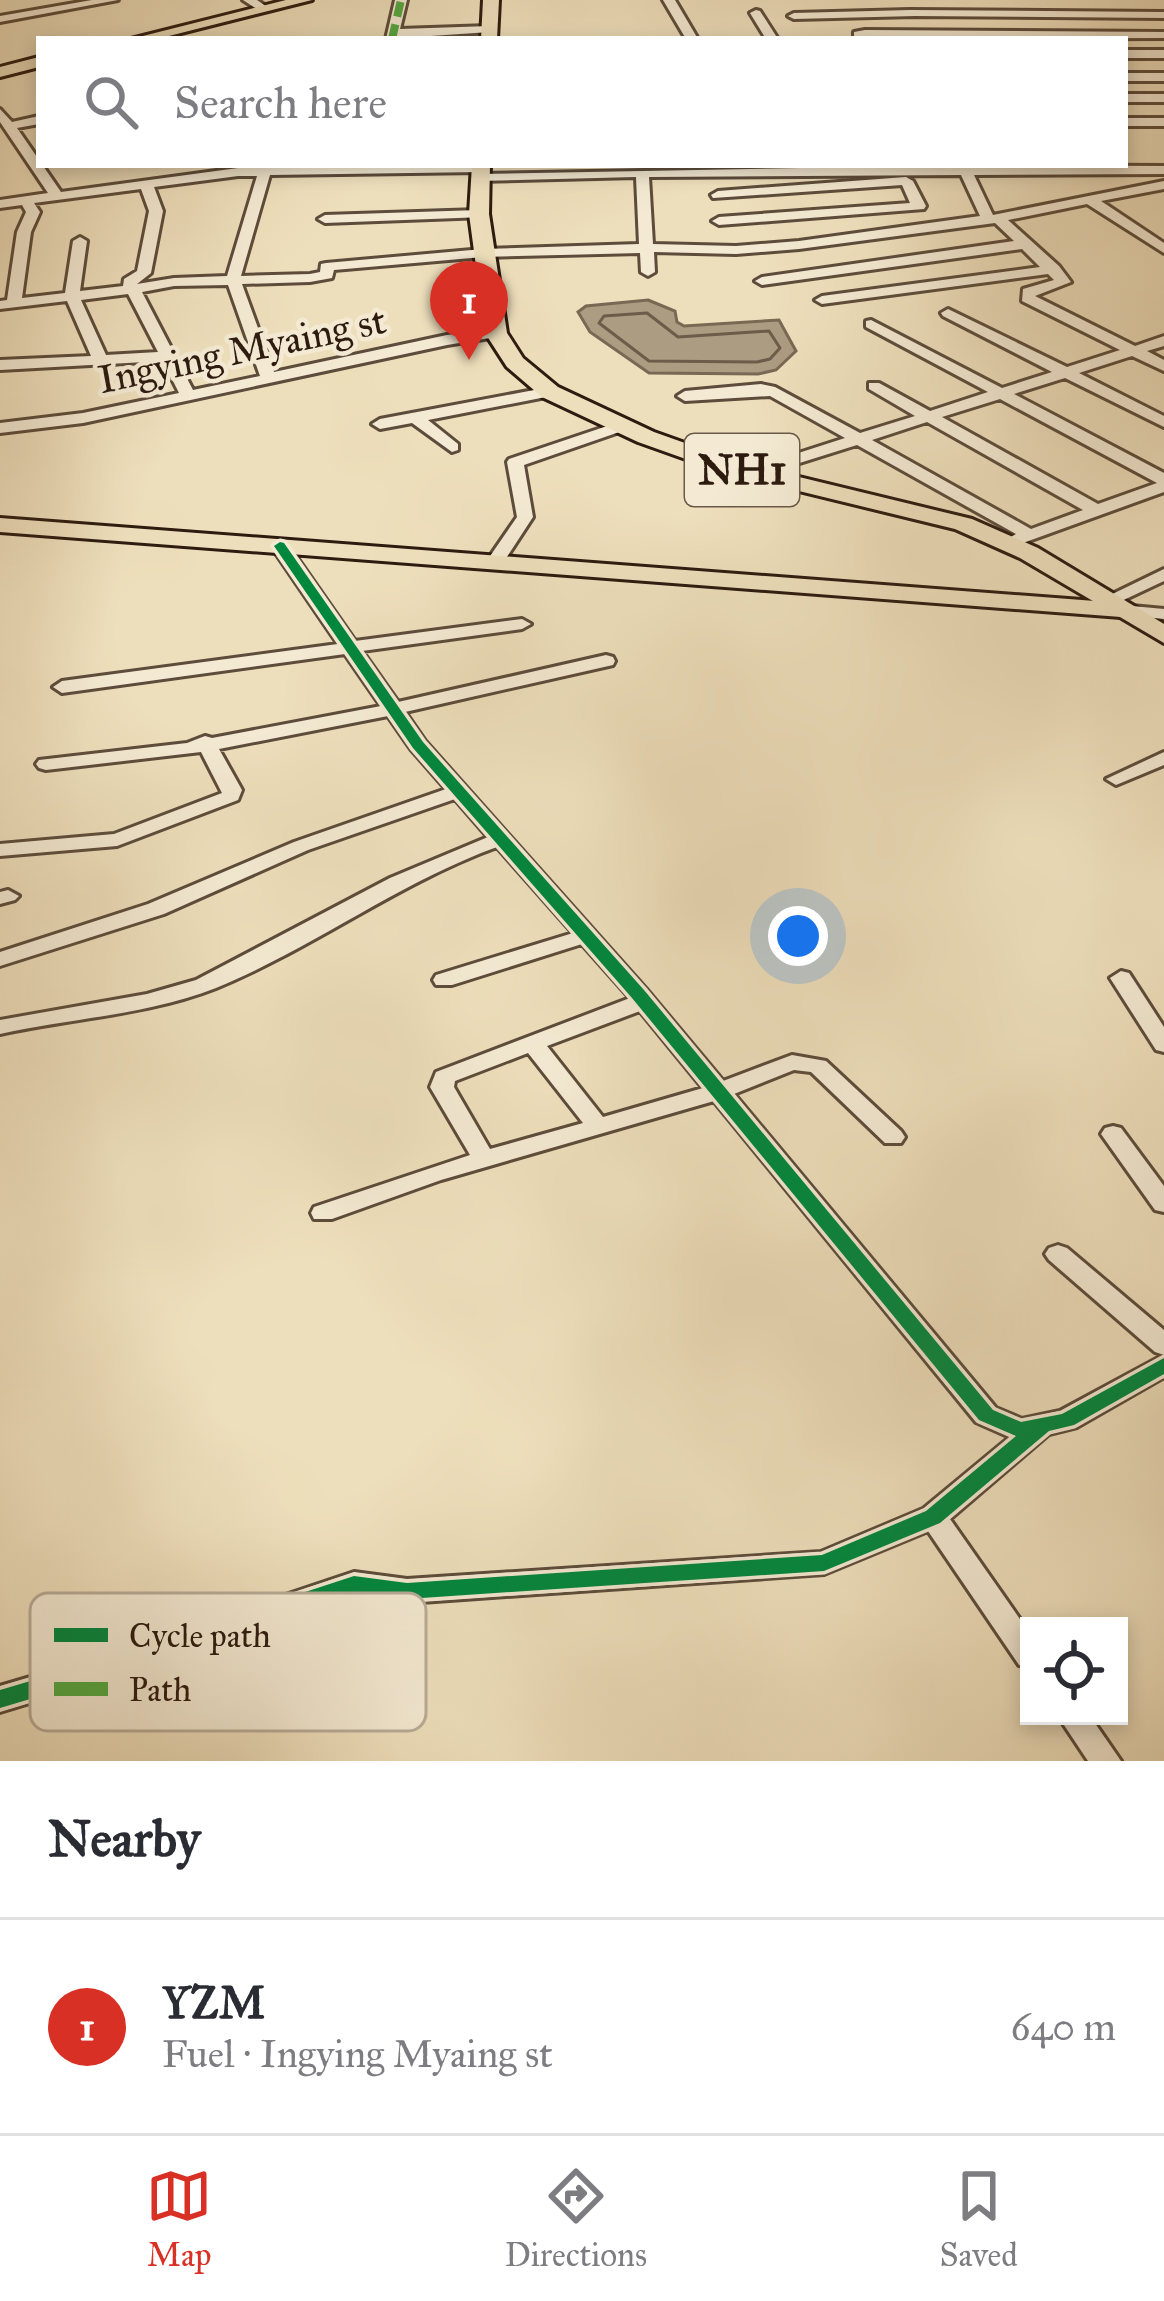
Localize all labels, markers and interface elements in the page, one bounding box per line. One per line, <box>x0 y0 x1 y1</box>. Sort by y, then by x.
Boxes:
search box <box>36 36 1128 168</box>
icon: search <box>78 69 144 135</box>
text: Search here <box>174 75 387 130</box>
pin: 1 <box>430 261 508 360</box>
street label: Ingying Myaing st <box>94 296 390 404</box>
road number: NH1 <box>685 434 799 506</box>
your location <box>768 906 828 966</box>
legend <box>30 1593 426 1731</box>
text: Cycle path <box>129 1616 271 1656</box>
map controls <box>1020 1617 1128 1725</box>
button: locate <box>1020 1617 1128 1725</box>
text: Path <box>129 1670 191 1710</box>
text: Nearby <box>48 1808 200 1870</box>
text: YZM <box>162 1975 265 2030</box>
text: 1 <box>79 2003 95 2051</box>
text: 640 m <box>1010 2003 1116 2051</box>
text: Fuel · Ingying Myaing st <box>162 2030 553 2078</box>
tab: Map <box>146 2163 212 2275</box>
tab: Directions <box>505 2163 647 2275</box>
tab: Saved <box>939 2163 1018 2275</box>

